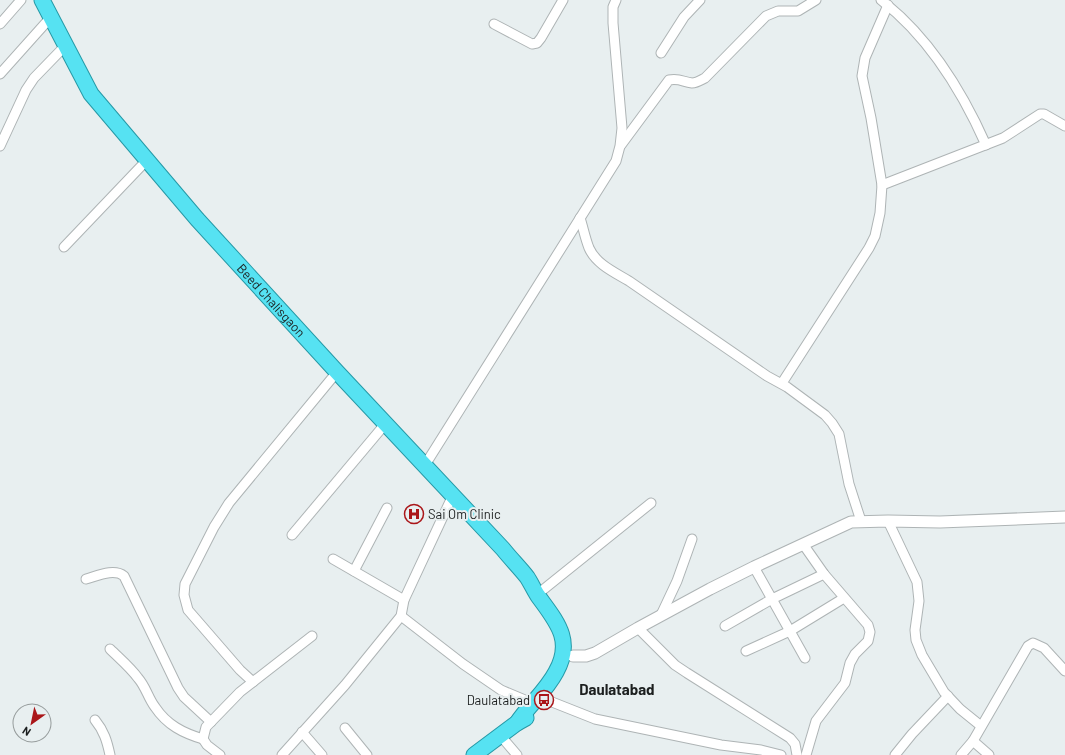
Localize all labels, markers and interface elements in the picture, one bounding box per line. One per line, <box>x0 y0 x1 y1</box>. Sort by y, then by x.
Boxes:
street label: Beed Chalisgaon <box>234 260 309 340</box>
hospital icon: Sai Om Clinic <box>403 503 425 525</box>
place label: Sai Om Clinic <box>428 506 501 522</box>
district label: Daulatabad <box>579 680 655 698</box>
bus stop icon: Daulatabad <box>533 689 555 711</box>
place label: Daulatabad <box>467 692 530 708</box>
north arrow <box>12 703 52 743</box>
text: N <box>20 724 33 739</box>

